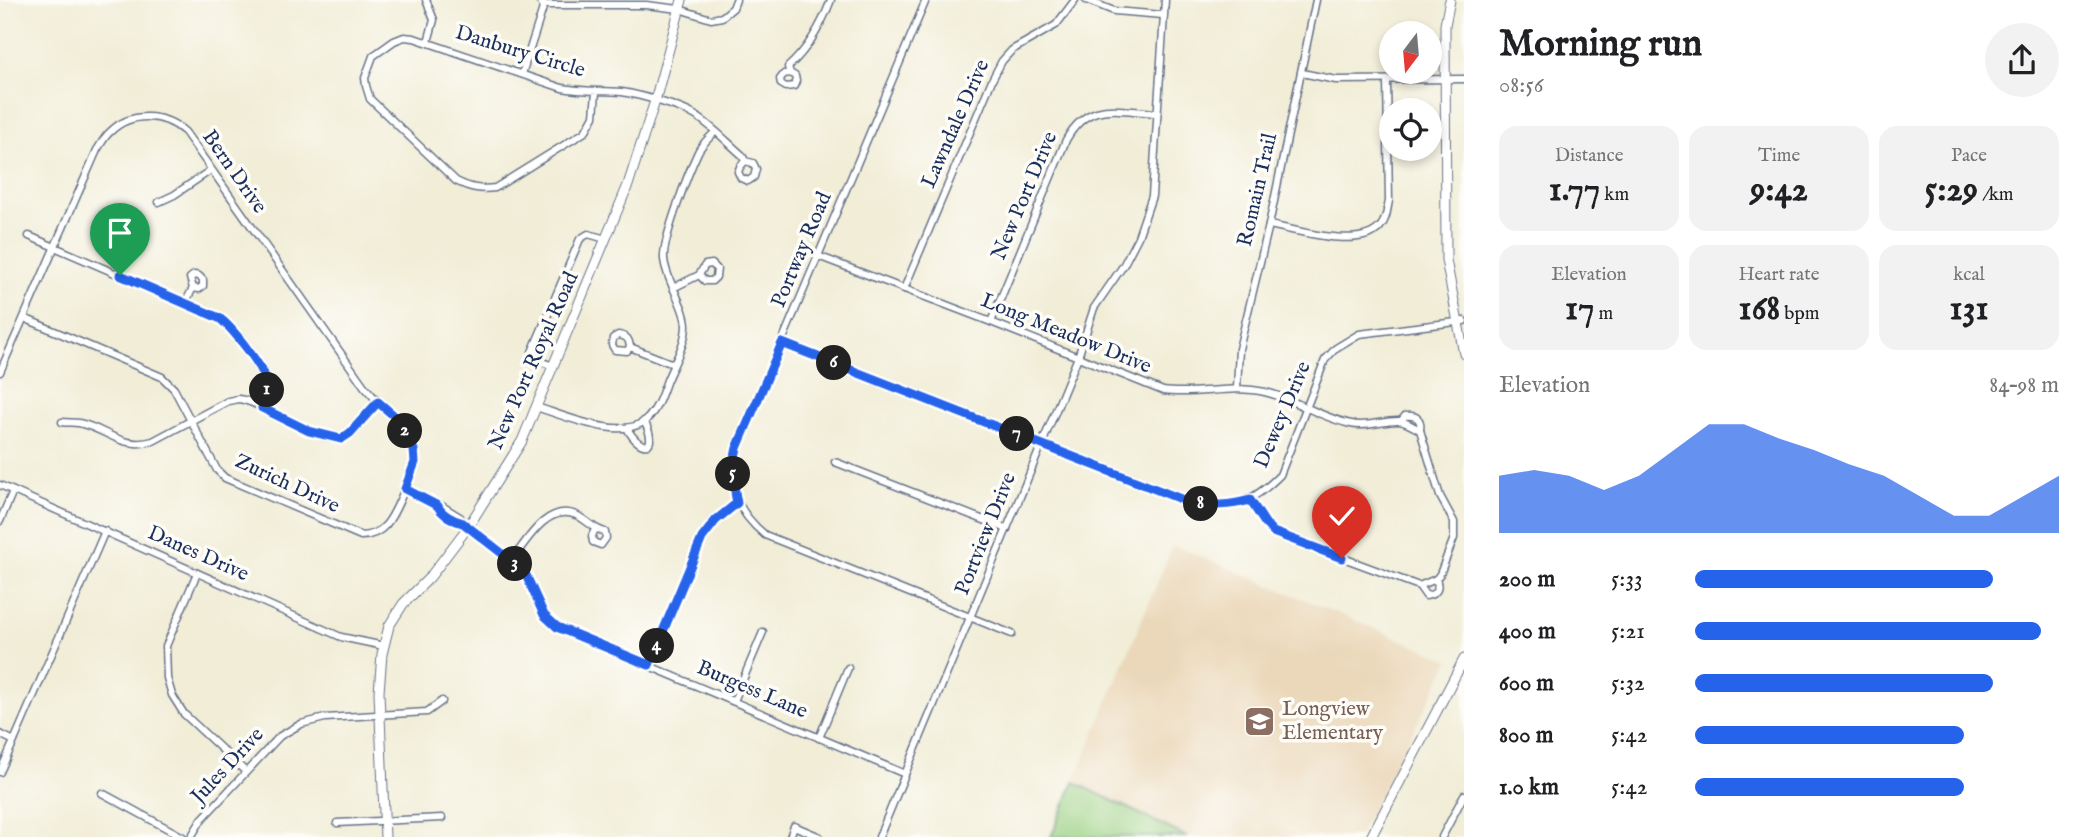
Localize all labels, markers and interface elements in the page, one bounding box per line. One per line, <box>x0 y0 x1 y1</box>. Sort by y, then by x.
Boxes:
street label: Danbury Circle <box>452 19 588 85</box>
north arrow <box>1379 21 1442 84</box>
map controls <box>1379 21 1442 161</box>
text: Morning run <box>1499 21 1702 69</box>
button: share <box>1985 23 2059 97</box>
street label: Lawndale Drive <box>916 55 996 192</box>
text: 08:56 <box>1499 71 1543 100</box>
button: locate <box>1379 98 1442 161</box>
street label: Bern Drive <box>195 125 273 219</box>
street label: New Port Drive <box>986 127 1064 264</box>
street label: Romain Trail <box>1232 130 1284 249</box>
text: Distance <box>1555 144 1623 168</box>
text: Time <box>1758 144 1800 168</box>
text: Pace <box>1951 144 1987 168</box>
text: 1.77 <box>1549 168 1600 213</box>
text: 9:42 <box>1750 168 1808 213</box>
text: 5:29 <box>1924 168 1978 213</box>
text: km <box>1600 183 1629 207</box>
text: /km <box>1978 183 2014 207</box>
street label: Portway Road <box>766 187 839 312</box>
pin <box>90 203 150 275</box>
icon: arrive <box>101 214 139 252</box>
text: Elevation <box>1551 263 1627 287</box>
text: Heart rate <box>1738 263 1820 287</box>
text: kcal <box>1953 263 1985 287</box>
street label: New Port Royal Road <box>483 267 586 454</box>
text: 17 <box>1565 287 1594 332</box>
text: 168 <box>1739 287 1780 332</box>
text: 131 <box>1949 287 1989 332</box>
street label: Long Meadow Drive <box>977 288 1155 381</box>
text: m <box>1594 302 1613 326</box>
text: bpm <box>1780 302 1819 326</box>
pin: 6 <box>816 346 852 380</box>
text: 6 <box>829 350 838 374</box>
street label: Dewey Drive <box>1248 357 1318 473</box>
text: Elevation <box>1499 371 1590 400</box>
text: 84–98 m <box>1989 371 2059 400</box>
pin: 1 <box>250 372 284 408</box>
text: 1 <box>263 377 270 401</box>
pin: 2 <box>388 414 422 448</box>
pin: 7 <box>1000 416 1034 452</box>
text: 2 <box>400 418 409 442</box>
text: 7 <box>1012 421 1021 445</box>
street label: Zurich Drive <box>230 448 344 520</box>
pin: 5 <box>716 456 750 491</box>
text: 5 <box>729 461 736 485</box>
street label: Portview Drive <box>949 468 1023 599</box>
pin: 8 <box>1184 486 1218 522</box>
pin <box>1312 486 1372 558</box>
text: 8 <box>1197 491 1204 515</box>
icon: check <box>1323 497 1361 535</box>
street label: Danes Drive <box>143 520 253 588</box>
pin: 3 <box>498 546 532 582</box>
text: 3 <box>511 551 518 575</box>
text: 200 m <box>1499 565 1555 594</box>
text: 5:33 <box>1611 565 1643 594</box>
text: 400 m <box>1499 617 1556 646</box>
text: 5:21 <box>1611 617 1645 646</box>
pin: 4 <box>640 628 674 664</box>
text: 4 <box>652 633 661 657</box>
street label: Burgess Lane <box>693 655 812 726</box>
text: 600 m <box>1499 669 1554 698</box>
text: 5:32 <box>1611 669 1645 698</box>
place label: Longview Elementary <box>1282 696 1384 747</box>
school or university icon: Longview Elementary <box>1242 704 1276 738</box>
text: 800 m <box>1499 721 1553 750</box>
text: 5:42 <box>1611 721 1647 750</box>
street label: Jules Drive <box>184 722 271 811</box>
text: 1.0 km <box>1499 773 1559 802</box>
text: 5:42 <box>1611 773 1647 802</box>

